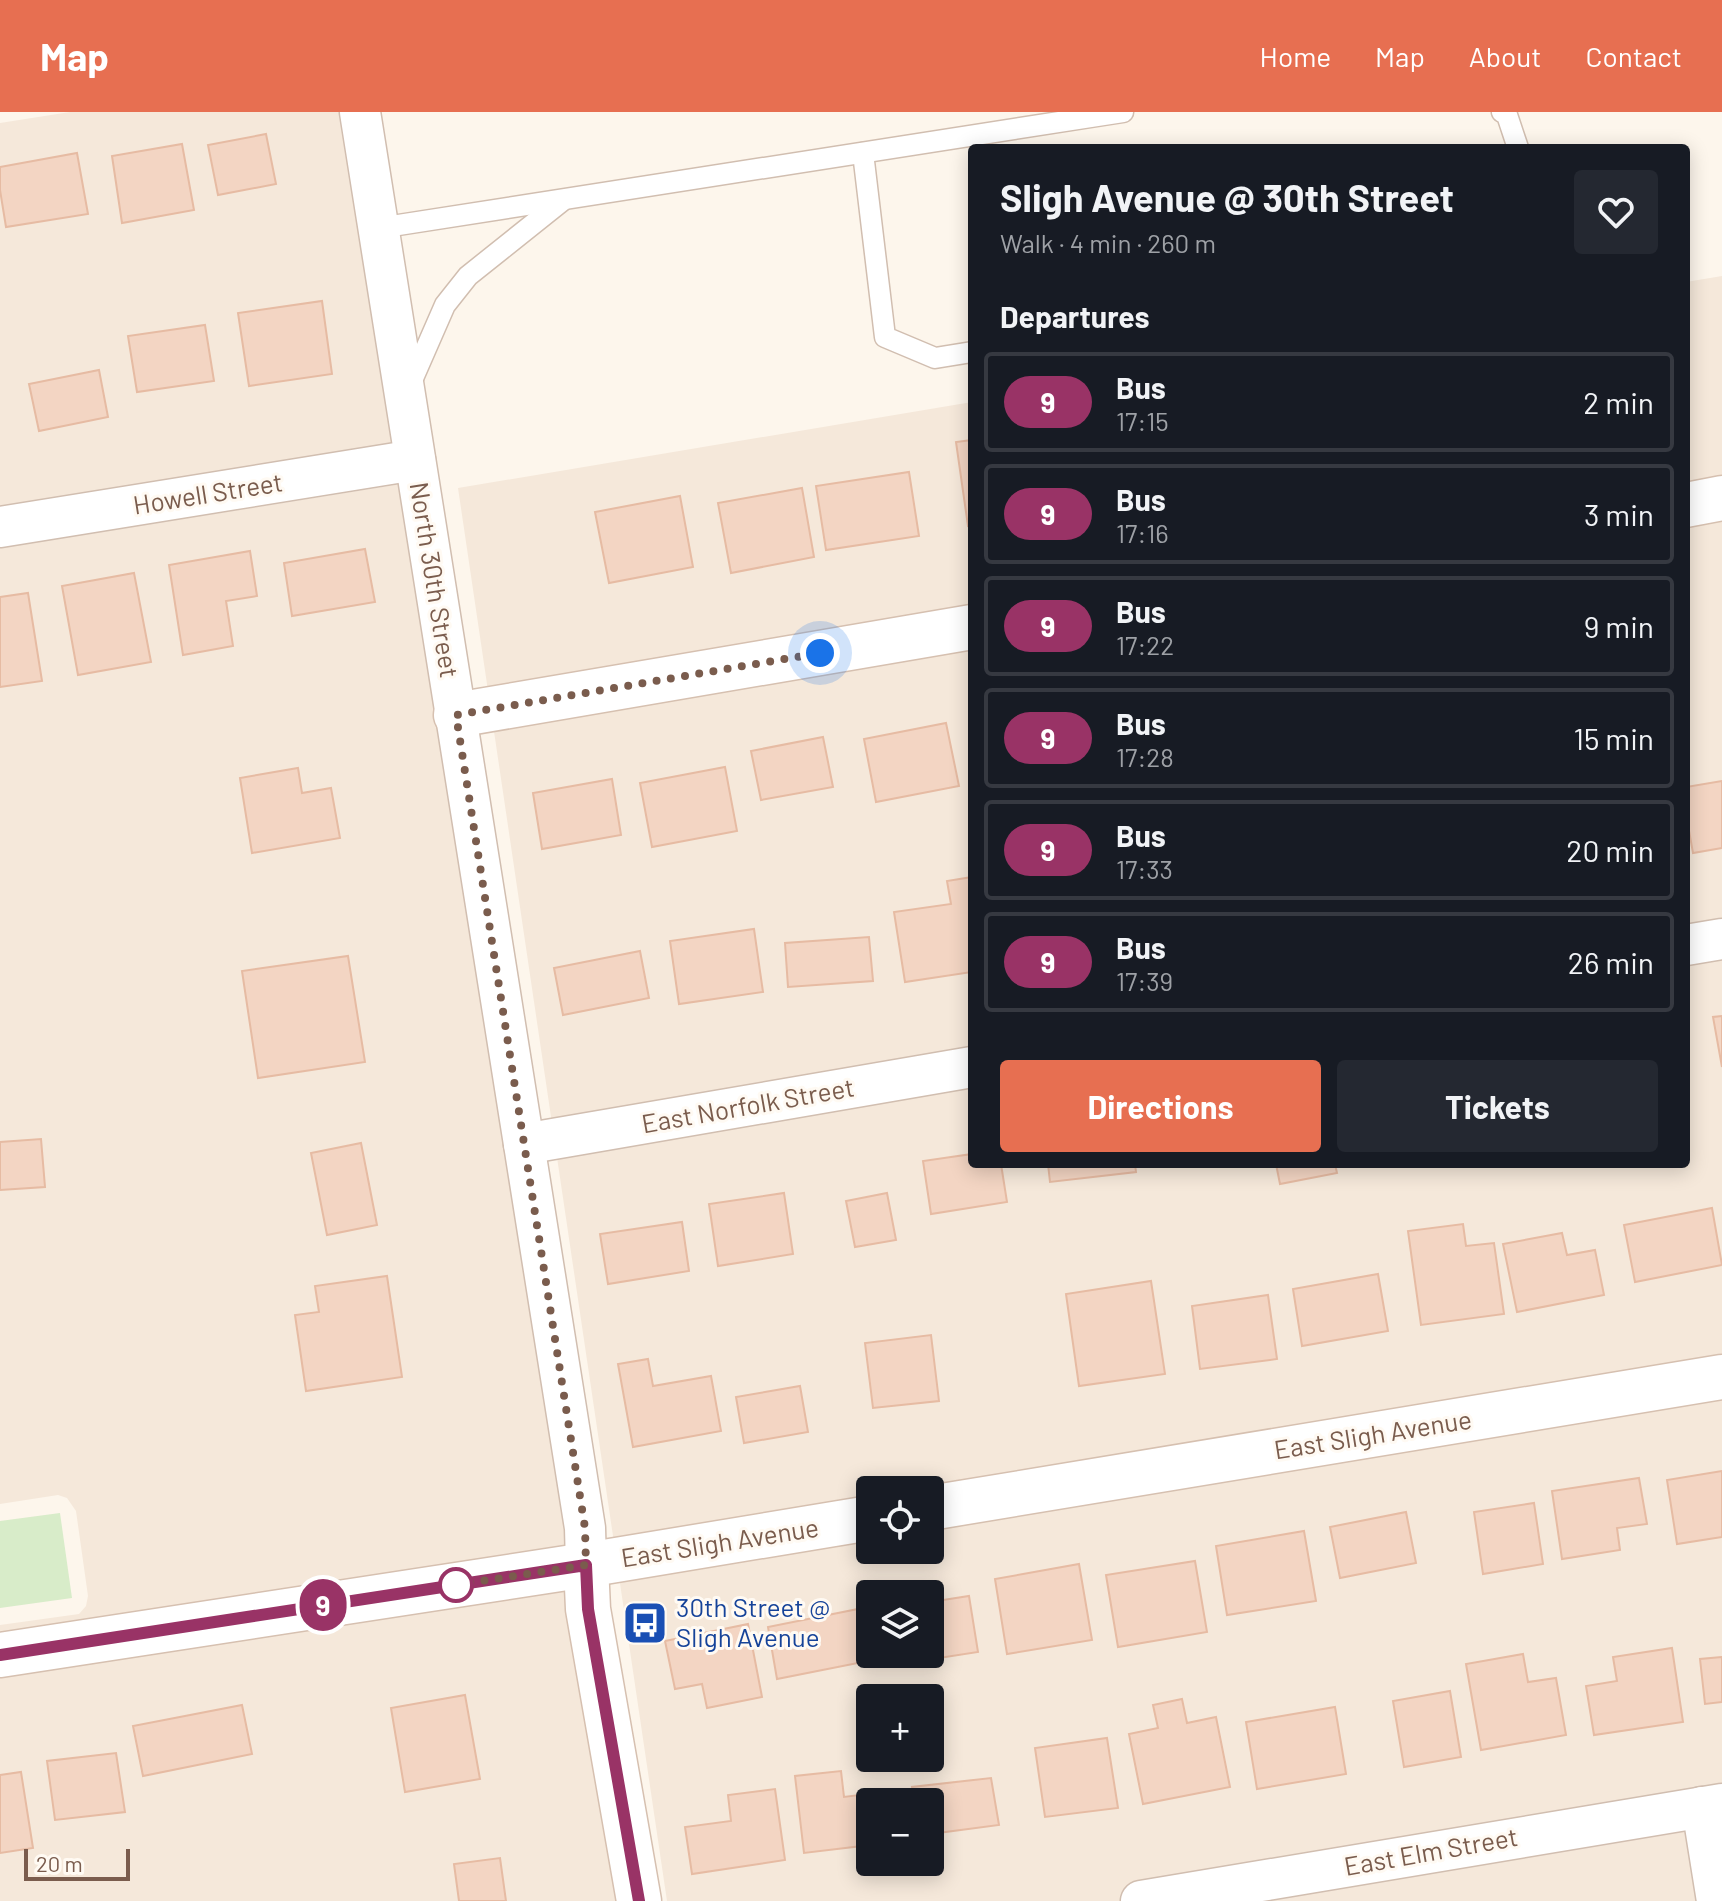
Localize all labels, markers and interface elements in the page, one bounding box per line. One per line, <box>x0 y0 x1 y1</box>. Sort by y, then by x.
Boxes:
text: Map <box>40 33 109 79</box>
text: Home <box>1260 39 1331 73</box>
text: Map <box>1375 39 1425 73</box>
text: About <box>1469 39 1541 73</box>
text: Contact <box>1585 39 1682 73</box>
button: heart <box>1574 170 1658 254</box>
text: Sligh Avenue @ 30th Street <box>1000 174 1454 220</box>
text: Walk · 4 min · 260 m <box>1000 227 1216 258</box>
text: Departures <box>1000 298 1150 334</box>
text: Bus <box>1116 369 1166 405</box>
text: 2 min <box>1583 384 1654 420</box>
text: 9 <box>1041 385 1055 419</box>
text: 17:15 <box>1116 405 1169 436</box>
street label: Howell Street <box>131 465 285 520</box>
street label: North 30th Street <box>405 480 466 680</box>
text: Bus <box>1116 481 1166 517</box>
text: 3 min <box>1584 496 1654 532</box>
text: 9 <box>1041 497 1055 531</box>
text: 17:16 <box>1116 517 1169 548</box>
text: Bus <box>1116 593 1166 629</box>
text: 9 min <box>1584 608 1654 644</box>
text: 9 <box>1041 609 1055 643</box>
text: 17:22 <box>1116 629 1174 660</box>
your location <box>800 633 840 673</box>
text: Bus <box>1116 705 1166 741</box>
text: 15 min <box>1573 720 1654 756</box>
text: 9 <box>1041 721 1055 755</box>
text: 17:28 <box>1116 741 1174 772</box>
text: Bus <box>1116 817 1166 853</box>
text: 20 min <box>1566 832 1654 868</box>
text: 9 <box>1041 833 1055 867</box>
text: 17:33 <box>1116 853 1173 884</box>
text: Bus <box>1116 929 1166 965</box>
text: 26 min <box>1568 944 1654 980</box>
text: 9 <box>1041 945 1055 979</box>
text: 17:39 <box>1116 965 1173 996</box>
button: Directions <box>1000 1060 1321 1152</box>
button: Tickets <box>1337 1060 1658 1152</box>
street label: East Norfolk Street <box>639 1071 856 1138</box>
street label: East Sligh Avenue <box>1272 1403 1474 1464</box>
map controls <box>856 1476 944 1876</box>
button: locate <box>856 1476 944 1564</box>
street label: East Sligh Avenue <box>619 1511 821 1572</box>
unlabelled marker <box>439 1568 473 1602</box>
line badge: 9 <box>297 1579 349 1631</box>
button: layers <box>856 1580 944 1668</box>
text: 9 <box>316 1588 330 1622</box>
place label: 30th Street @ Sligh Avenue <box>676 1591 830 1652</box>
bus stop icon: 30th Street @ Sligh Avenue <box>621 1599 669 1647</box>
button: + <box>856 1684 944 1772</box>
button: − <box>856 1788 944 1876</box>
street label: East Elm Street <box>1342 1820 1520 1881</box>
scale bar <box>24 1845 130 1881</box>
text: 20 m <box>36 1850 83 1876</box>

